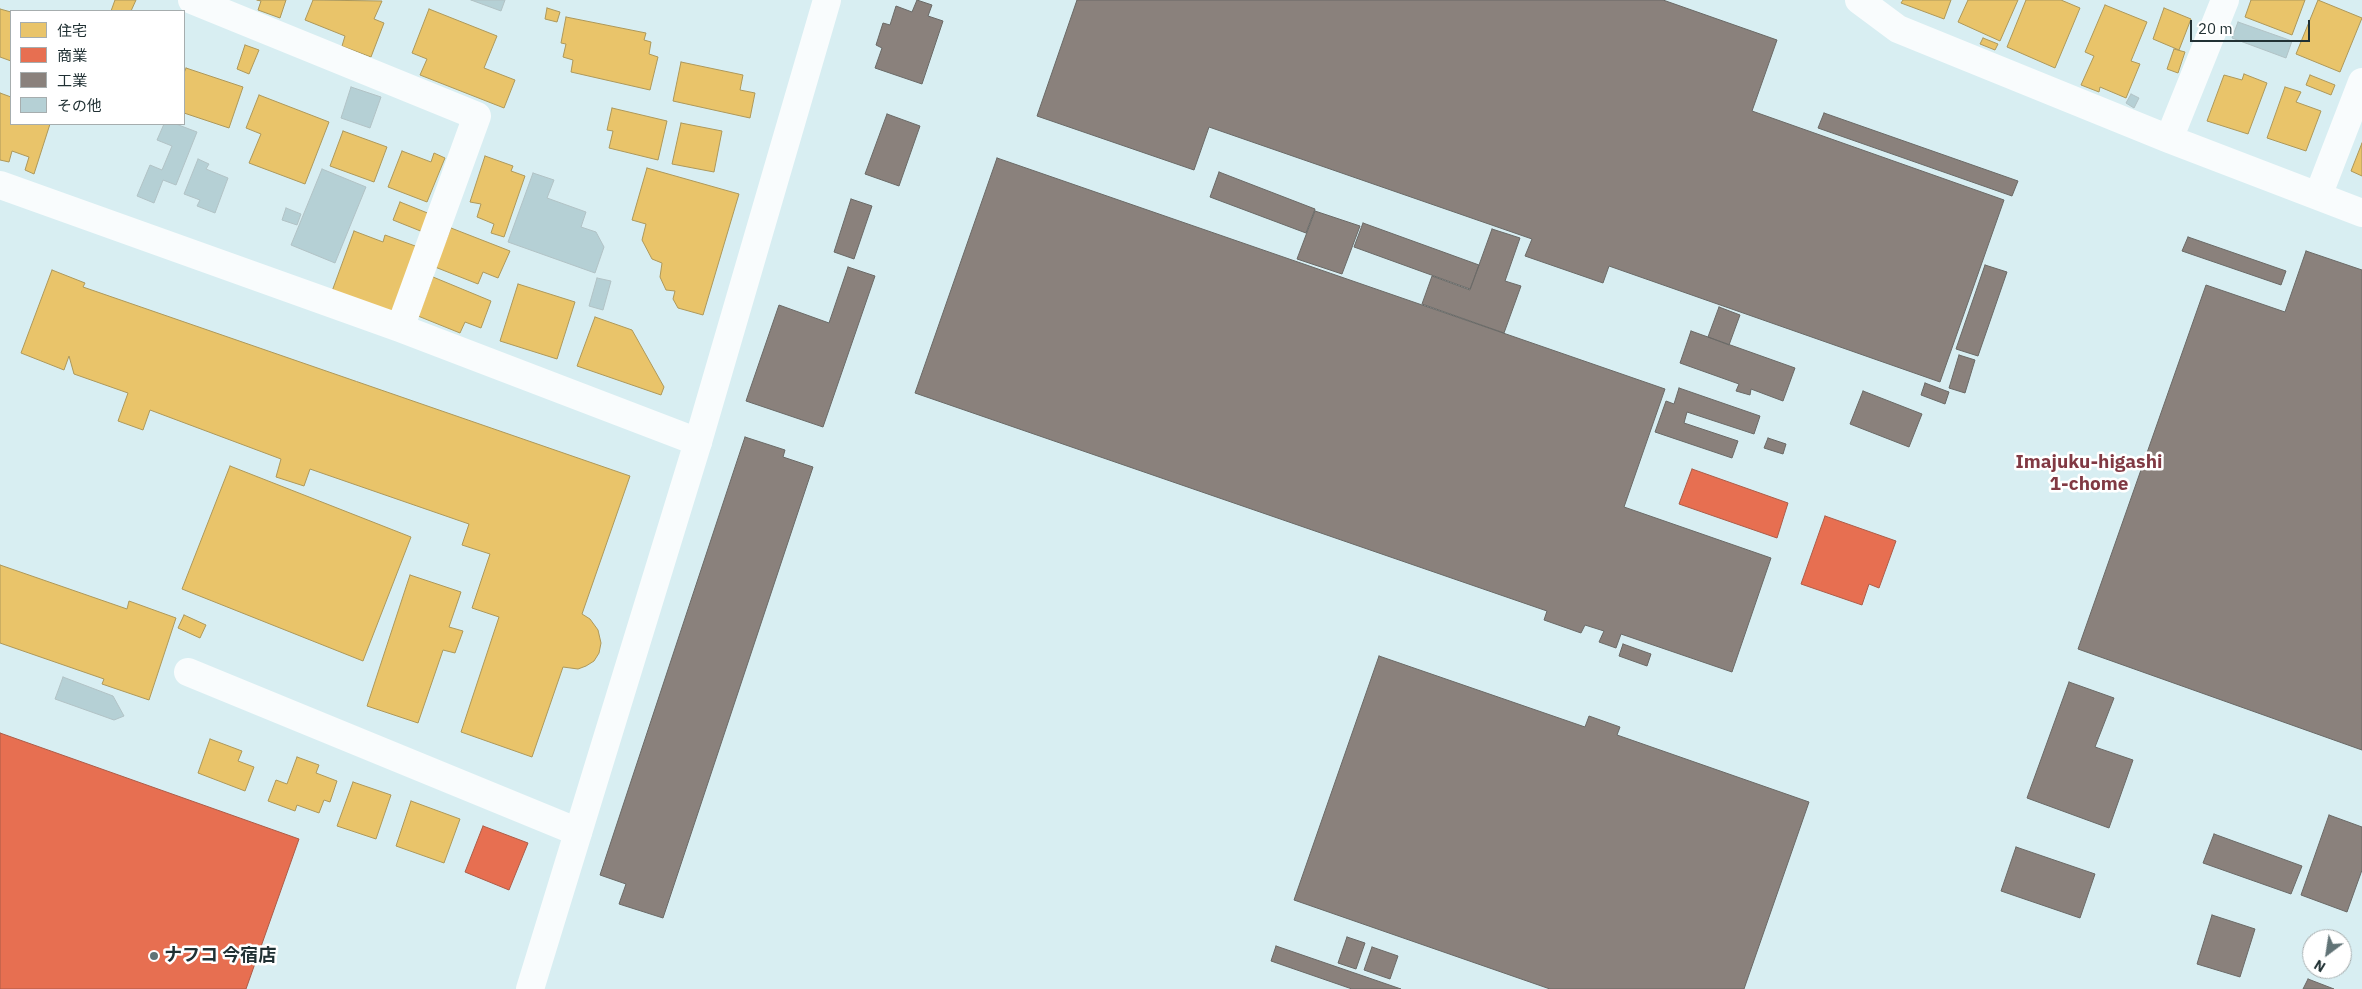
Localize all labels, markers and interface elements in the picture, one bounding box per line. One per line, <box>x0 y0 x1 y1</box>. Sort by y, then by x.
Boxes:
legend <box>10 10 185 125</box>
scale bar <box>2192 10 2312 42</box>
text: 20 m <box>2198 19 2233 38</box>
text: 住宅 <box>57 21 87 40</box>
text: 商業 <box>57 46 87 65</box>
text: 工業 <box>57 71 87 90</box>
text: その他 <box>57 96 102 115</box>
district label: Imajuku-higashi 1-chome <box>2016 452 2162 496</box>
north arrow <box>2302 929 2352 979</box>
place label: ナフコ 今宿店 <box>164 945 276 967</box>
marker: ナフコ 今宿店 <box>148 950 160 962</box>
text: N <box>2311 956 2329 976</box>

